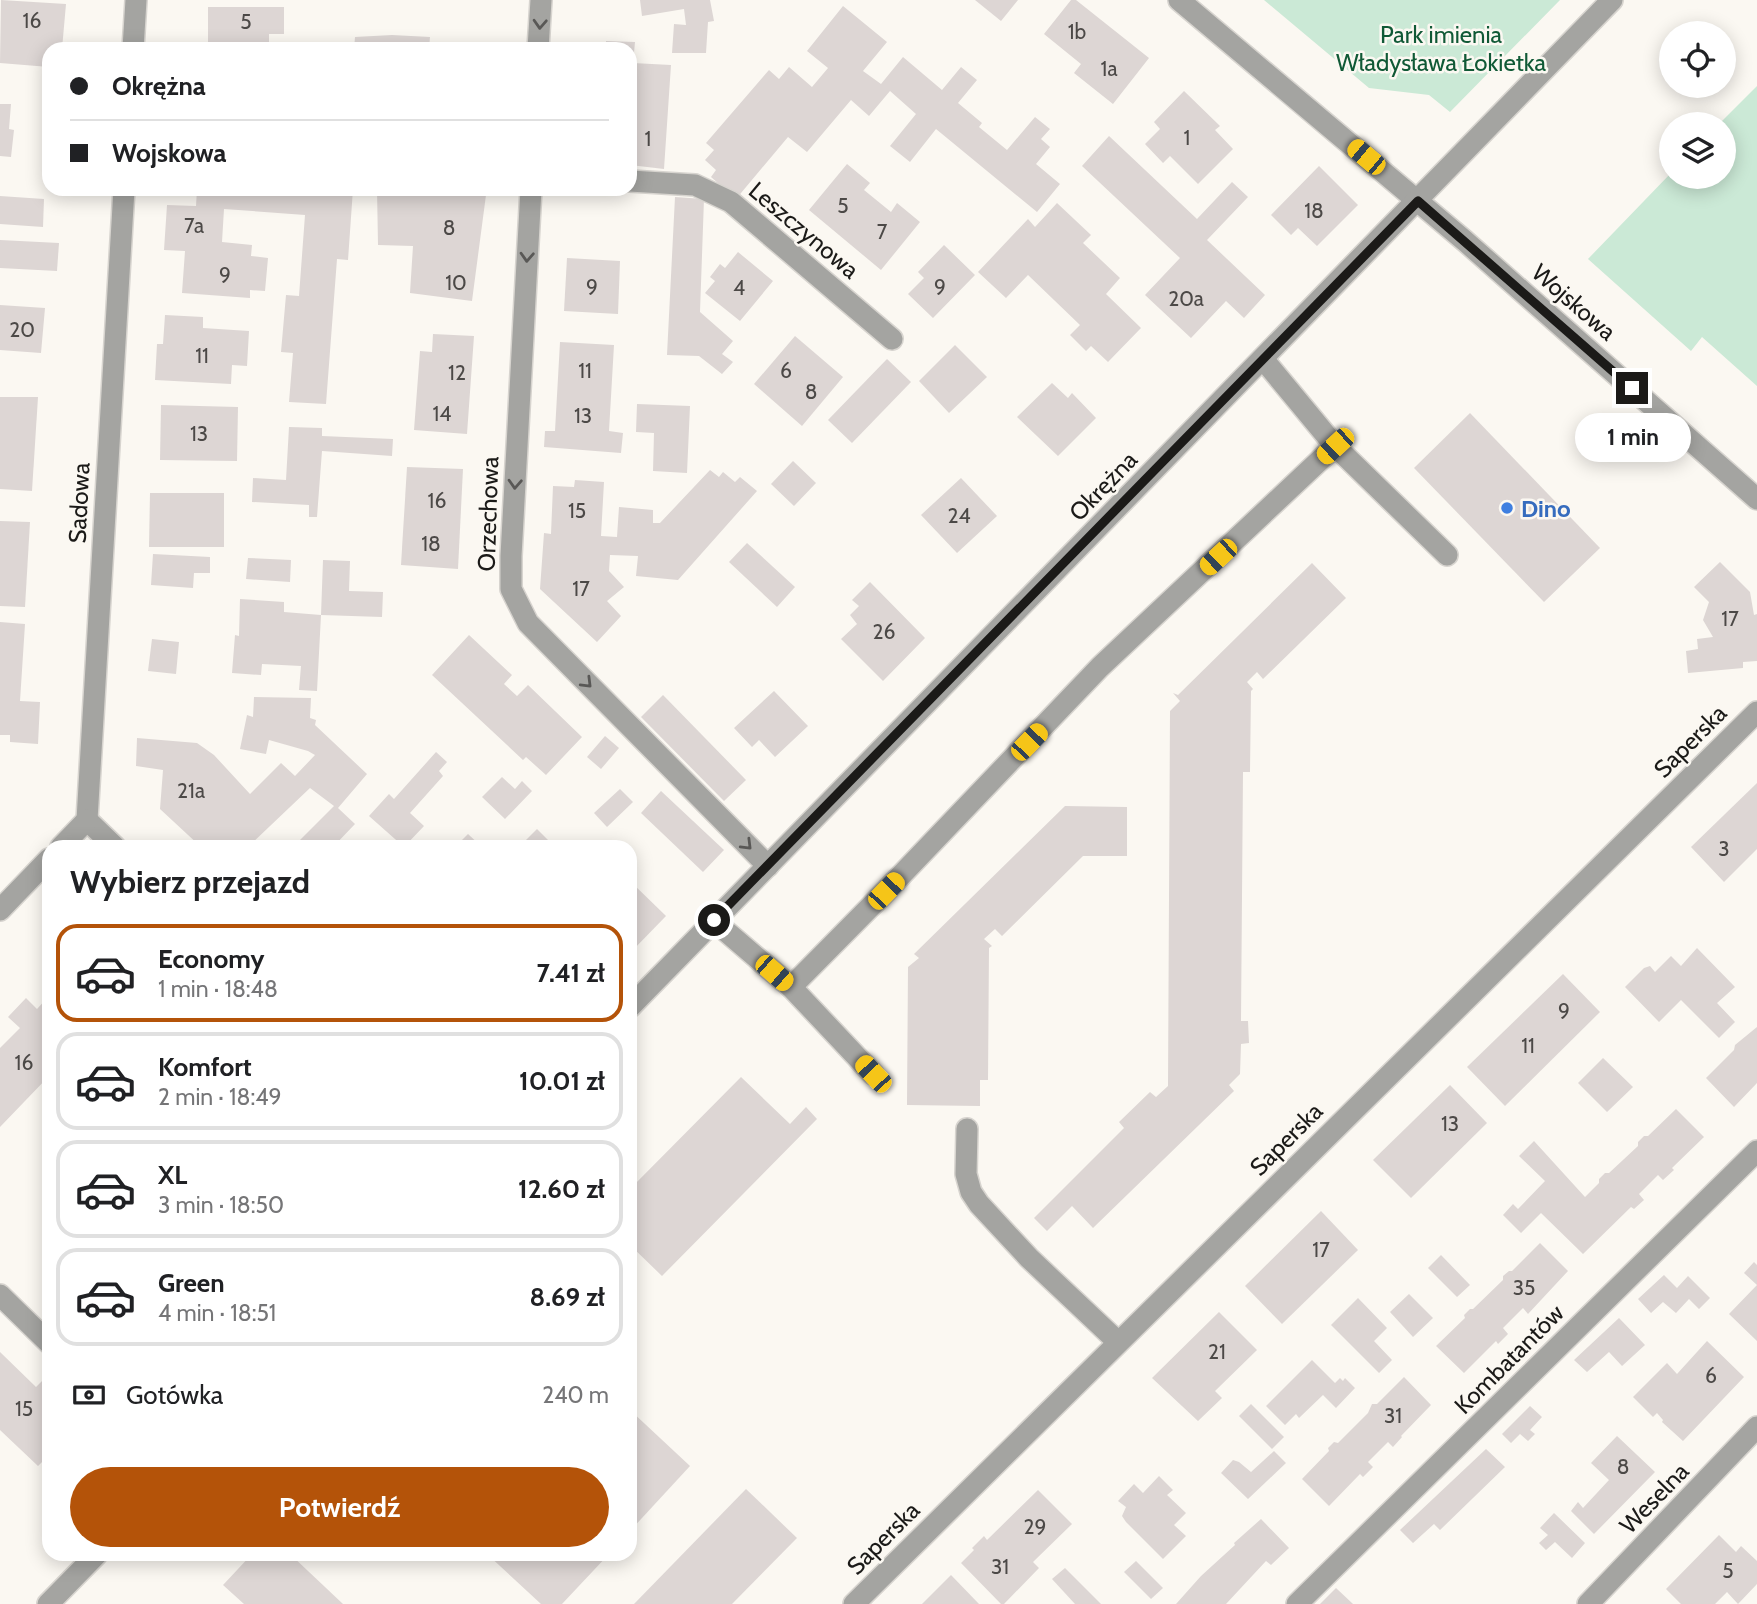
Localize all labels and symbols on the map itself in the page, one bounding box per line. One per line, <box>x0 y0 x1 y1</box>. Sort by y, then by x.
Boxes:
house number: 16 <box>23 8 41 33</box>
house number: 5 <box>240 9 252 34</box>
one-way arrow <box>532 19 547 30</box>
house number: 1b <box>1068 19 1086 44</box>
park label: Park imienia Władysława Łokietka <box>1336 20 1546 77</box>
house number: 1a <box>1101 56 1117 81</box>
house number: 1 <box>1184 125 1190 150</box>
house number: 1 <box>645 126 651 151</box>
car <box>1344 135 1389 179</box>
street label: Leszczynowa <box>743 176 865 285</box>
house number: 5 <box>837 193 849 218</box>
house number: 18 <box>1304 198 1324 223</box>
house number: 7a <box>184 213 204 238</box>
house number: 8 <box>443 215 455 240</box>
house number: 7 <box>877 219 888 244</box>
one-way arrow <box>520 252 535 263</box>
street label: Wojskowa <box>1526 258 1622 347</box>
house number: 9 <box>219 262 231 287</box>
house number: 10 <box>445 270 467 295</box>
house number: 9 <box>586 274 598 299</box>
house number: 9 <box>934 274 946 299</box>
house number: 4 <box>733 275 745 300</box>
house number: 20a <box>1168 286 1204 311</box>
house number: 20 <box>9 317 35 342</box>
house number: 11 <box>195 343 209 368</box>
house number: 11 <box>578 358 592 383</box>
house number: 6 <box>780 358 792 383</box>
house number: 12 <box>448 360 466 385</box>
route end <box>1616 372 1648 404</box>
house number: 8 <box>805 379 817 404</box>
house number: 14 <box>433 401 451 426</box>
house number: 13 <box>574 403 592 428</box>
callout: 1 min <box>1574 412 1690 462</box>
house number: 13 <box>190 421 208 446</box>
car <box>1313 424 1358 468</box>
street label: Okrężna <box>1063 445 1143 527</box>
street label: Orzechowa <box>472 456 505 572</box>
street label: Sadowa <box>62 461 96 544</box>
one-way arrow <box>507 479 522 490</box>
house number: 16 <box>428 488 446 513</box>
place label: Dino <box>1521 494 1571 523</box>
house number: 15 <box>568 498 586 523</box>
marker: Dino <box>1499 500 1515 516</box>
house number: 24 <box>947 503 971 528</box>
house number: 18 <box>421 531 441 556</box>
car <box>1196 535 1241 579</box>
house number: 17 <box>572 576 590 601</box>
house number: 17 <box>1721 606 1739 631</box>
house number: 26 <box>873 619 896 644</box>
one-way arrow <box>579 675 592 688</box>
street label: Saperska <box>1648 698 1733 783</box>
car <box>1007 720 1052 764</box>
house number: 21a <box>177 778 205 803</box>
house number: 3 <box>1718 836 1730 861</box>
one-way arrow <box>739 837 752 850</box>
car <box>864 869 909 913</box>
route start <box>698 904 730 936</box>
car <box>752 951 797 995</box>
house number: 9 <box>1558 998 1570 1023</box>
house number: 11 <box>1521 1033 1535 1058</box>
house number: 16 <box>15 1050 33 1075</box>
car <box>851 1051 896 1097</box>
street label: Saperska <box>1244 1096 1329 1181</box>
house number: 13 <box>1441 1111 1459 1136</box>
house number: 17 <box>1312 1237 1330 1262</box>
house number: 35 <box>1513 1275 1535 1300</box>
street label: Kombatantów <box>1448 1298 1570 1420</box>
house number: 21 <box>1208 1339 1226 1364</box>
house number: 6 <box>1705 1363 1717 1388</box>
house number: 15 <box>15 1396 33 1421</box>
house number: 31 <box>1384 1403 1402 1428</box>
house number: 8 <box>1617 1454 1629 1479</box>
street label: Weselna <box>1613 1456 1695 1539</box>
street label: Saperska <box>841 1495 926 1580</box>
house number: 29 <box>1024 1514 1046 1539</box>
house number: 31 <box>991 1554 1009 1579</box>
house number: 5 <box>1722 1558 1734 1583</box>

